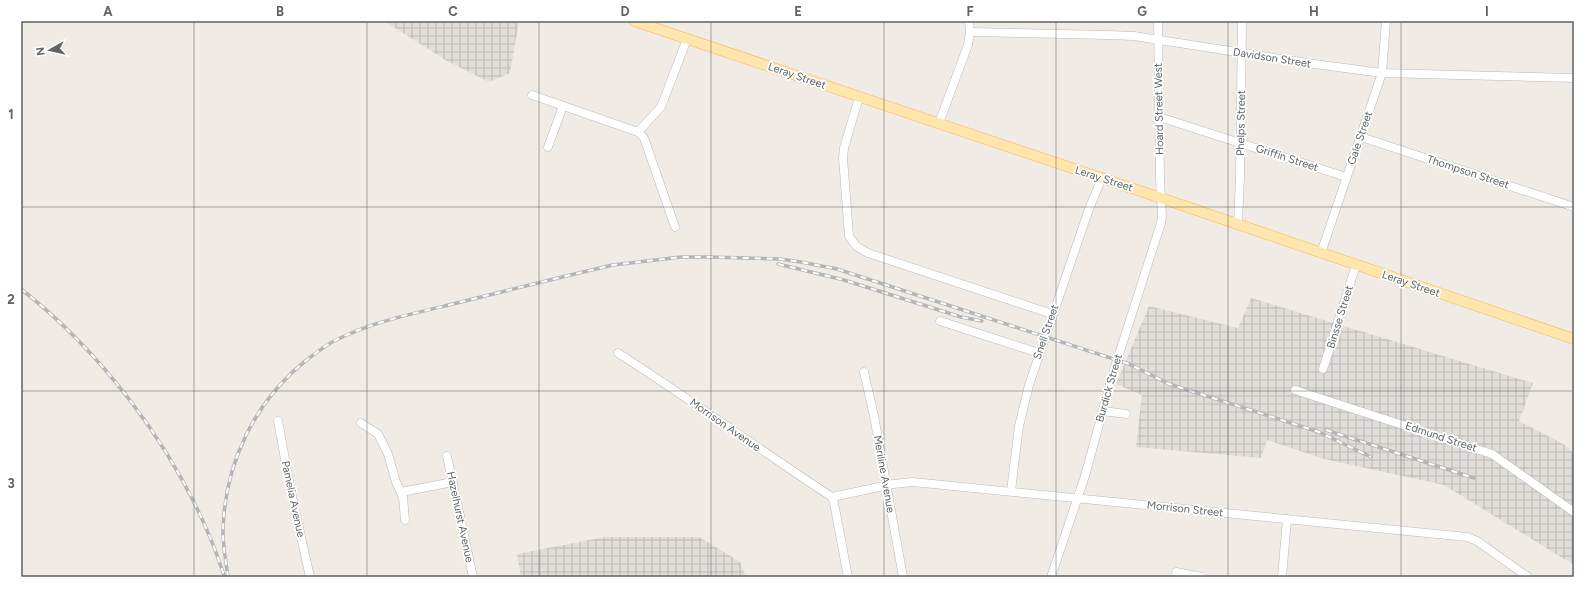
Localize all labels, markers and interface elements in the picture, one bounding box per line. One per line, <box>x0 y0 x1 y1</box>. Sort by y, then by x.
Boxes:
text: A <box>103 4 113 19</box>
text: B <box>276 4 284 19</box>
text: C <box>448 4 458 19</box>
text: D <box>620 4 630 19</box>
text: E <box>794 4 802 19</box>
text: F <box>966 4 974 19</box>
text: G <box>1137 4 1147 19</box>
text: H <box>1309 4 1319 19</box>
text: I <box>1485 4 1489 19</box>
north arrow <box>30 30 70 70</box>
street label: Davidson Street <box>1232 45 1312 71</box>
text: N <box>34 46 48 56</box>
street label: Leray Street <box>766 60 828 92</box>
street label: Hoard Street West <box>1152 63 1166 155</box>
street label: Phelps Street <box>1234 90 1248 156</box>
text: 1 <box>8 107 14 122</box>
street label: Gale Street <box>1345 109 1375 167</box>
street label: Griffin Street <box>1254 142 1320 174</box>
street label: Thompson Street <box>1425 153 1511 191</box>
street label: Leray Street <box>1073 164 1135 194</box>
street label: Leray Street <box>1380 268 1442 300</box>
street label: Binsse Street <box>1324 284 1356 350</box>
text: 2 <box>7 292 15 307</box>
street label: Snell Street <box>1031 303 1061 361</box>
street label: Burdick Street <box>1093 352 1125 424</box>
street label: Morrison Avenue <box>687 396 763 454</box>
street label: Edmund Street <box>1404 419 1478 455</box>
street label: Meriline Avenue <box>871 434 897 514</box>
street label: Pamelia Avenue <box>279 460 307 538</box>
street label: Hazelhurst Avenue <box>444 470 476 564</box>
text: 3 <box>7 476 15 491</box>
street label: Morrison Street <box>1146 499 1224 519</box>

